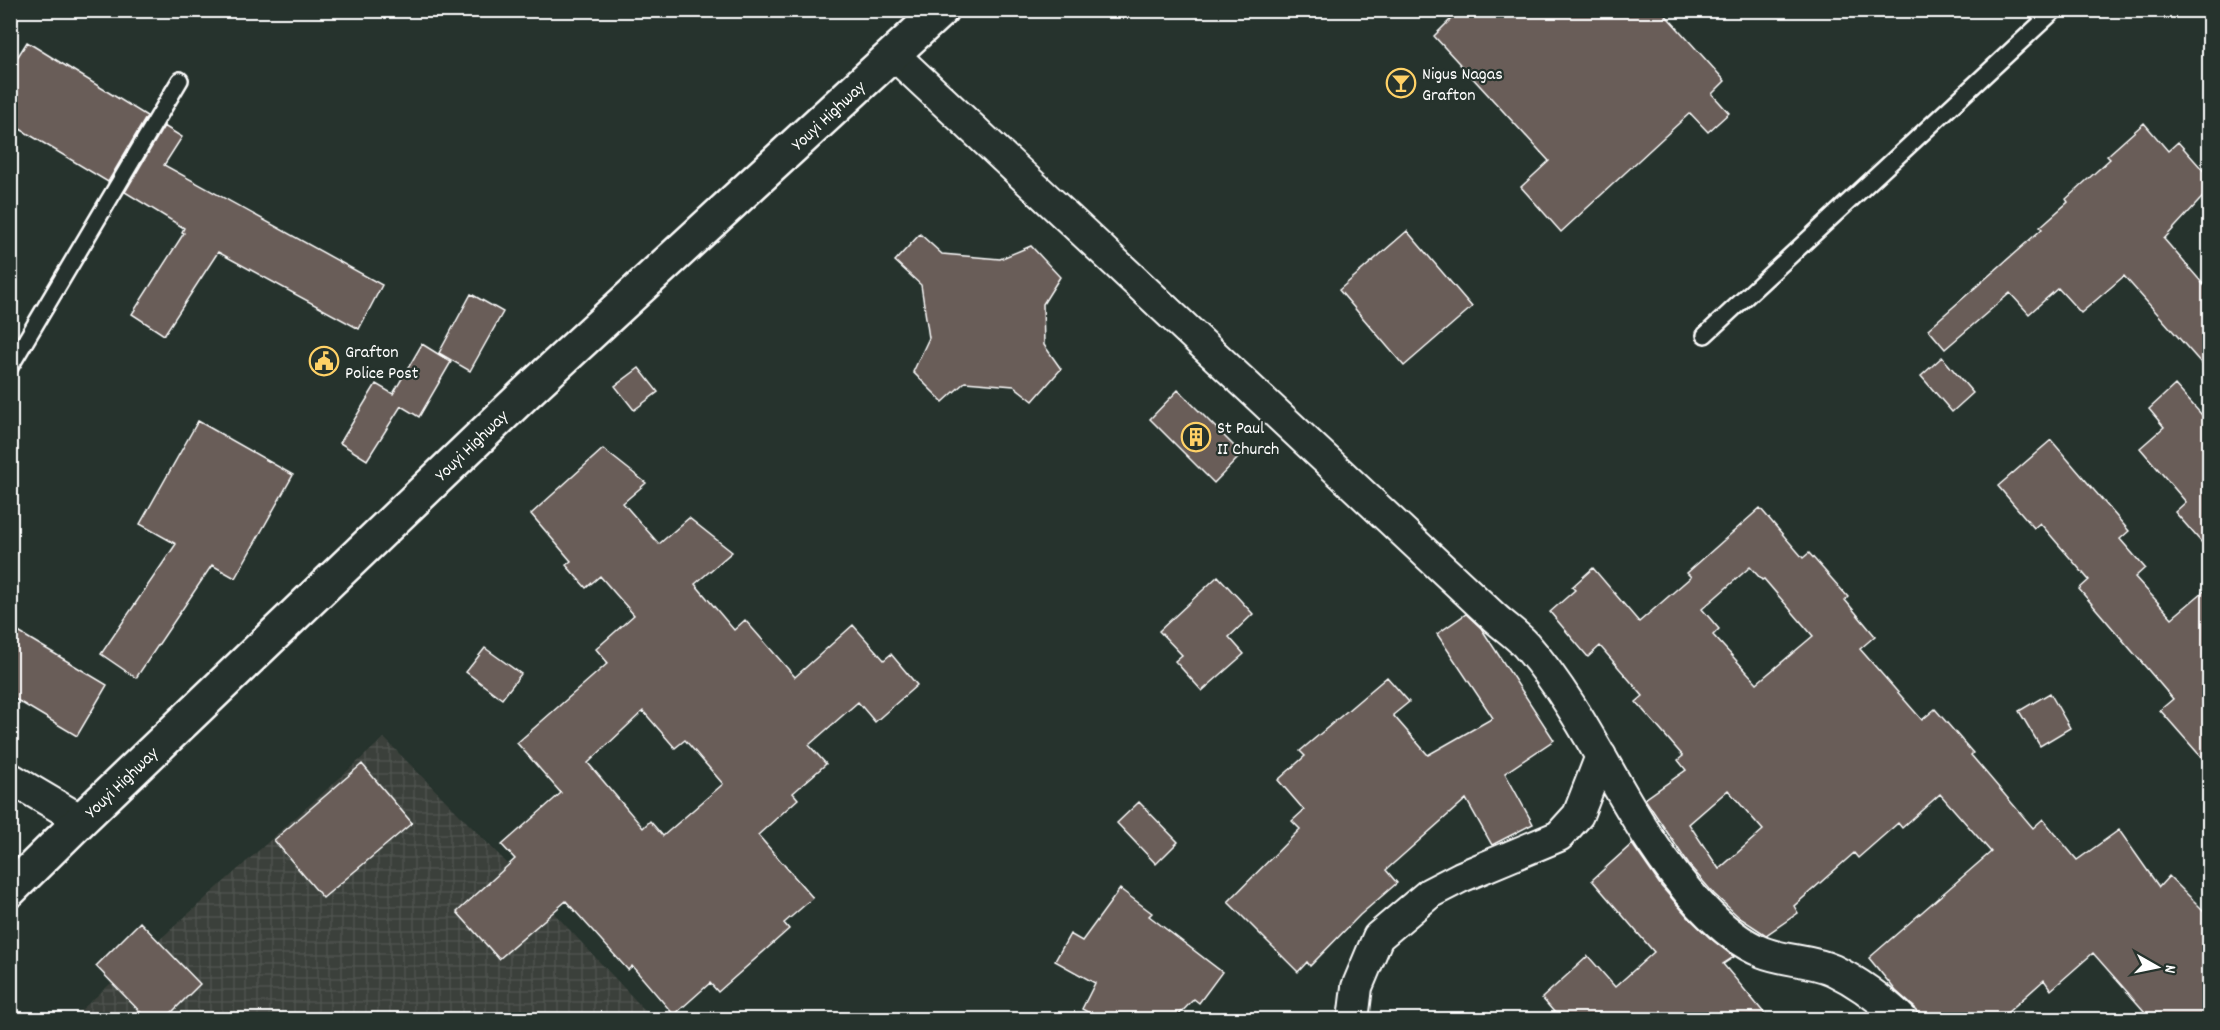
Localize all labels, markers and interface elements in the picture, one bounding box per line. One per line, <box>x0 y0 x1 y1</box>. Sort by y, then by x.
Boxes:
place label: Nigus Nagas Grafton <box>1422 63 1503 109</box>
bar icon: Nigus Nagas Grafton <box>1385 67 1417 99</box>
street label: Youyi Highway <box>787 75 873 158</box>
place label: Grafton Police Post <box>345 341 419 387</box>
public building icon: Grafton Police Post <box>308 345 340 377</box>
street label: Youyi Highway <box>431 405 515 488</box>
place label: St Paul II Church <box>1217 417 1279 463</box>
building icon: St Paul II Church <box>1180 421 1212 453</box>
street label: Youyi Highway <box>81 742 165 825</box>
north arrow <box>2127 937 2187 997</box>
text: N <box>2157 963 2181 975</box>

